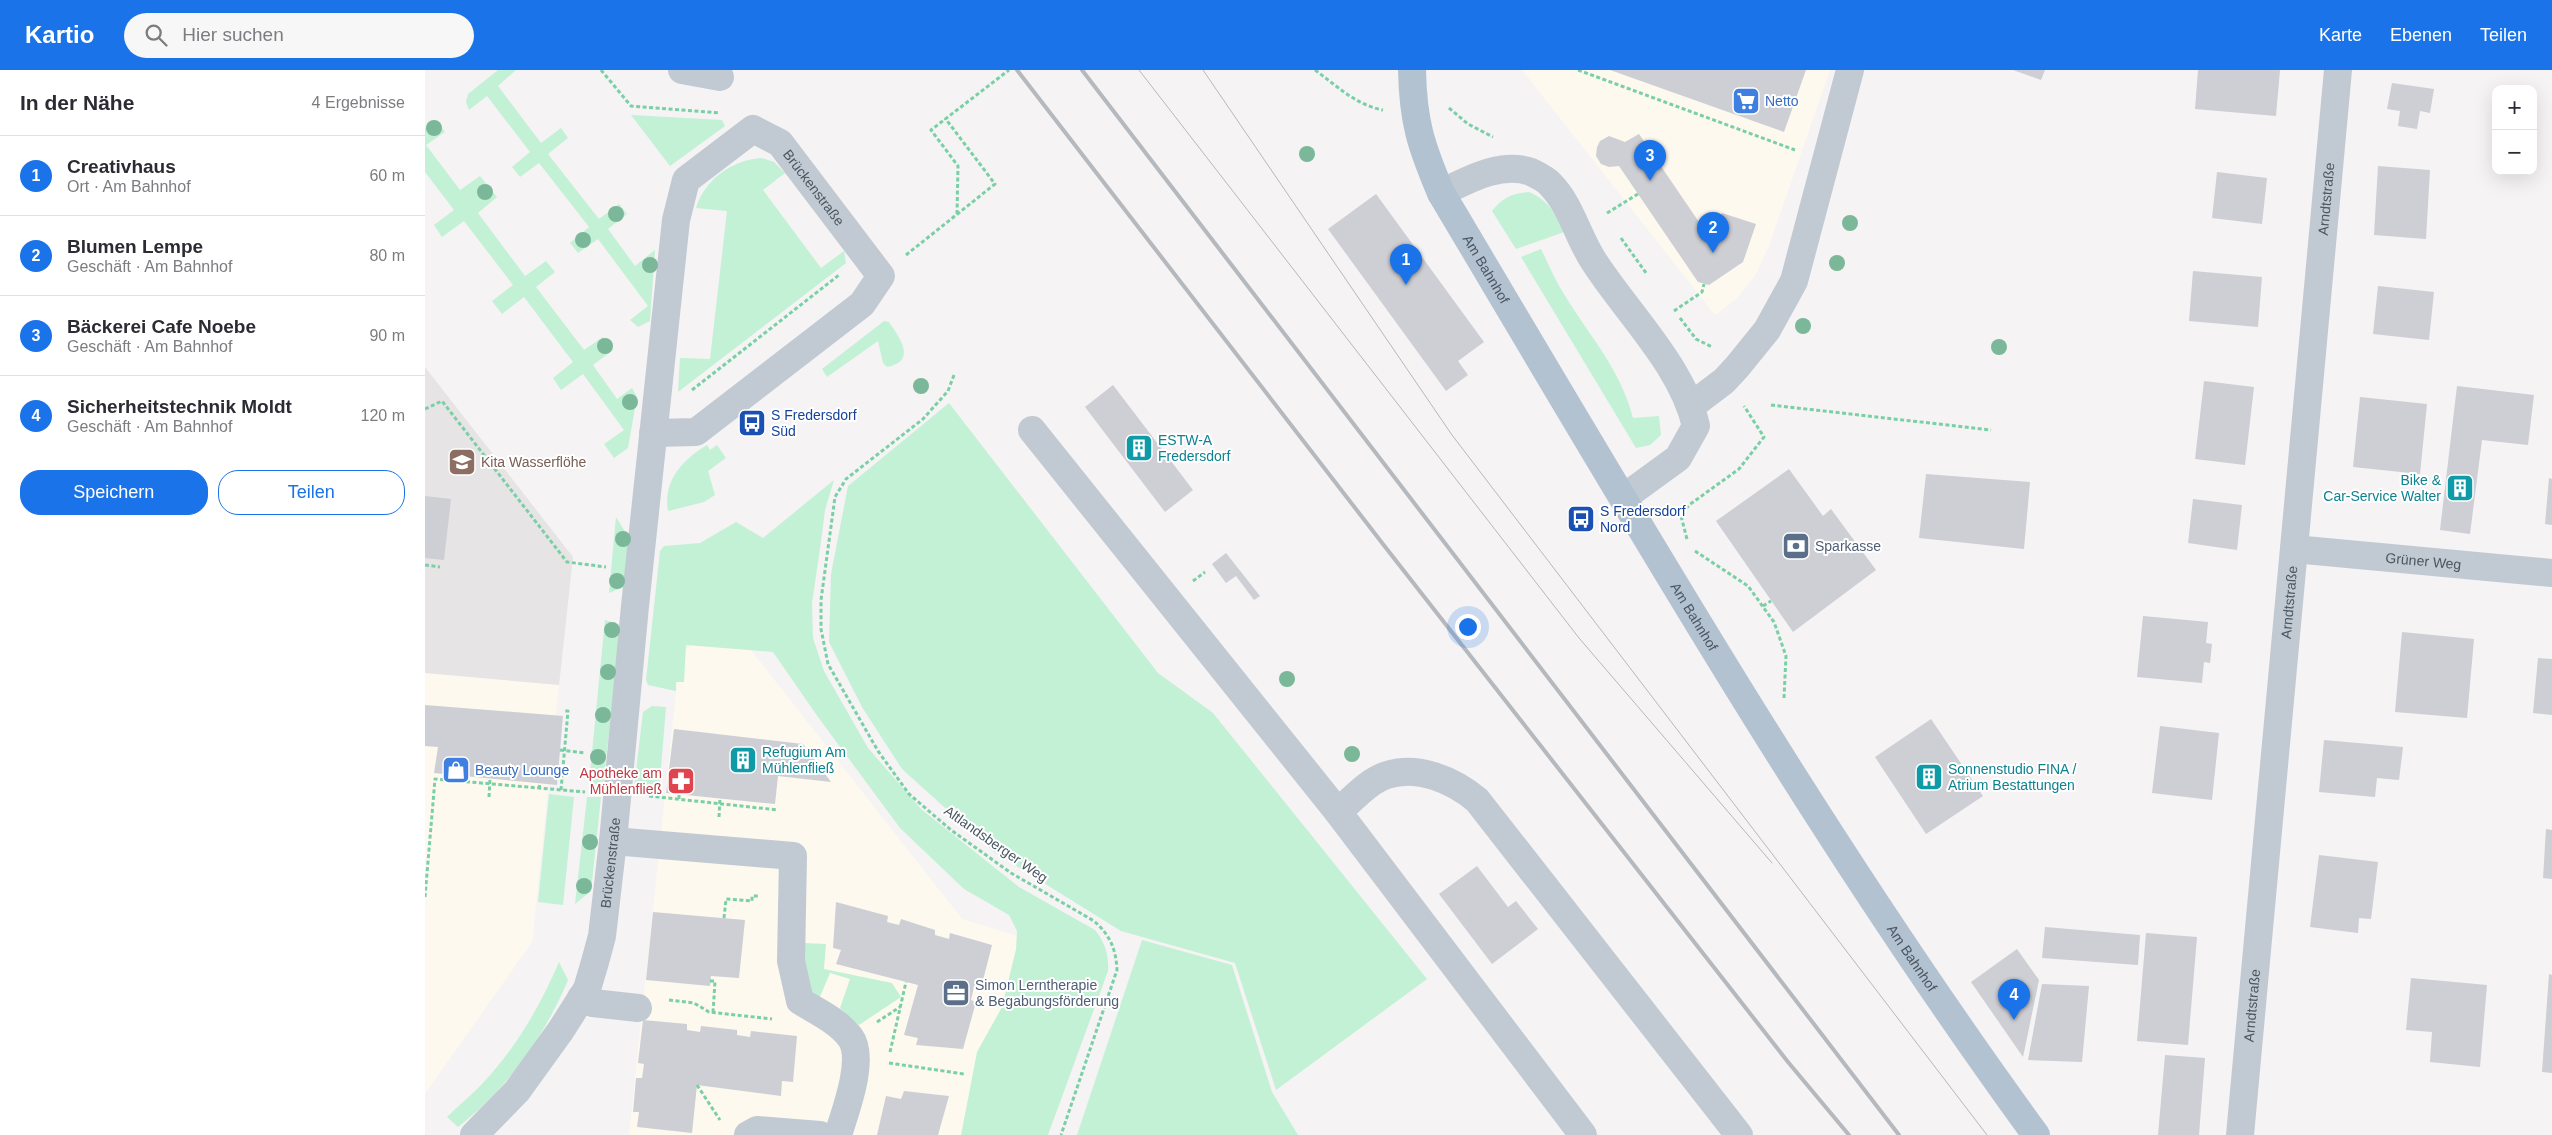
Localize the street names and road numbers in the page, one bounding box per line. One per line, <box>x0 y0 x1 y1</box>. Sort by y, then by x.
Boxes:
street label: Brückenstraße <box>780 146 848 229</box>
street label: Arndtstraße <box>2315 162 2337 236</box>
street label: Am Bahnhof <box>1460 232 1513 306</box>
street label: Grüner Weg <box>2385 550 2462 573</box>
street label: Arndtstraße <box>2278 565 2300 639</box>
street label: Am Bahnhof <box>1667 580 1721 654</box>
street label: Altlandsberger Weg <box>941 802 1051 886</box>
street label: Brückenstraße <box>597 817 623 909</box>
street label: Am Bahnhof <box>1884 922 1940 995</box>
street label: Arndtstraße <box>2241 968 2263 1043</box>

